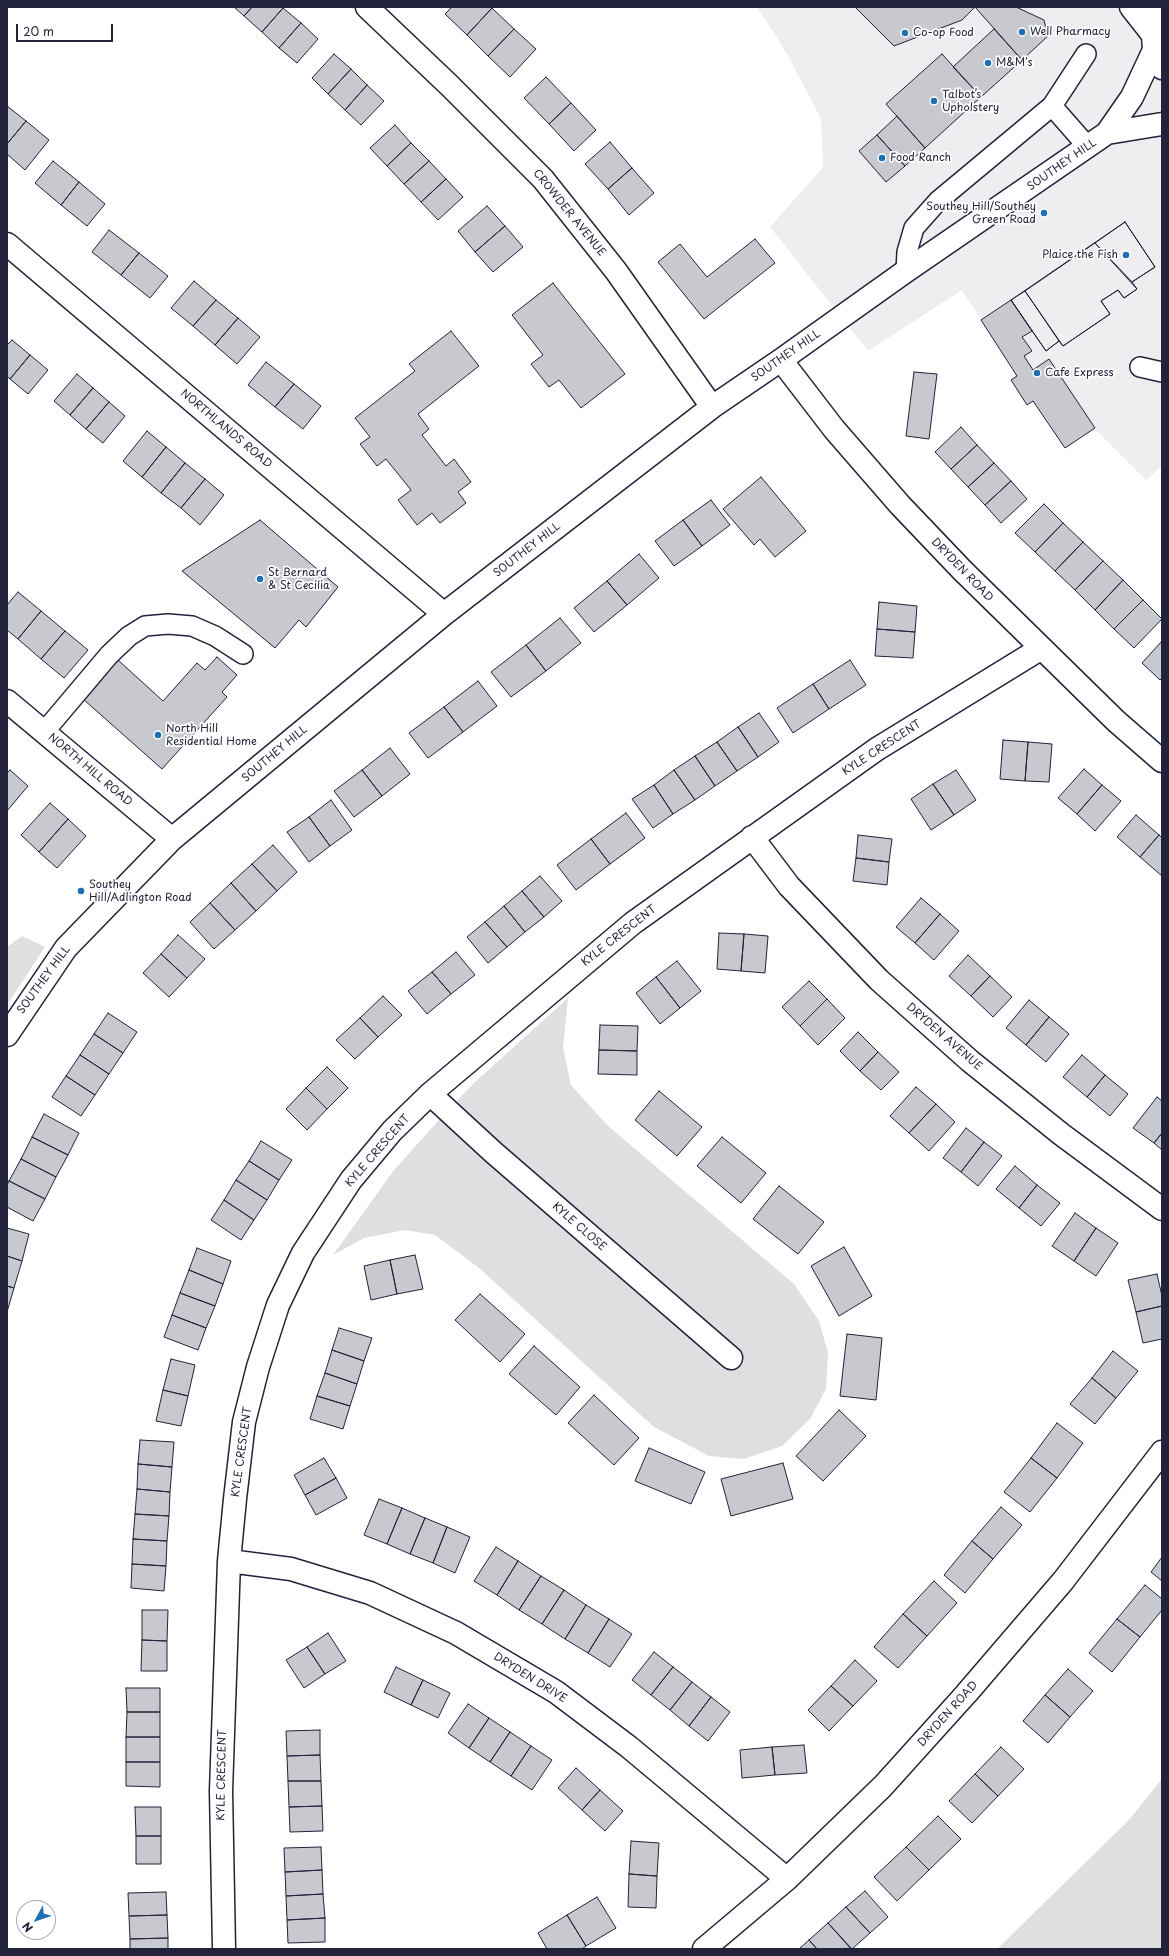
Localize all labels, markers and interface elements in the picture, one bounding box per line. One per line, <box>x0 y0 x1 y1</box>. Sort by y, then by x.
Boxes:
scale bar <box>18 16 115 42</box>
text: 20 m <box>23 22 54 40</box>
place label: Well Pharmacy <box>1030 25 1111 39</box>
place label: Co-op Food <box>913 26 974 40</box>
marker: Well Pharmacy <box>1017 27 1027 37</box>
marker: Co-op Food <box>900 28 910 38</box>
place label: M&M's <box>996 56 1032 70</box>
marker: M&M's <box>983 58 993 68</box>
place label: Talbot’s Upholstery <box>942 88 999 114</box>
marker: Talbot’s Upholstery <box>929 96 939 106</box>
street label: SOUTHEY HILL <box>1025 136 1099 194</box>
place label: Food Ranch <box>890 151 951 165</box>
marker: Food Ranch <box>877 153 887 163</box>
street label: CROWDER AVENUE <box>530 167 608 259</box>
place label: Southey Hill/Southey Green Road <box>926 200 1036 226</box>
marker: Southey Hill/Southey Green Road <box>1039 208 1049 218</box>
place label: Plaice the Fish <box>1042 248 1118 262</box>
marker: Plaice the Fish <box>1121 250 1131 260</box>
street label: SOUTHEY HILL <box>749 327 823 385</box>
place label: Cafe Express <box>1045 366 1114 380</box>
marker: Cafe Express <box>1032 368 1042 378</box>
street label: NORTHLANDS ROAD <box>178 387 274 471</box>
street label: SOUTHEY HILL <box>491 520 563 580</box>
street label: DRYDEN ROAD <box>928 535 996 605</box>
place label: St Bernard & St Cecilia <box>268 566 330 592</box>
marker: St Bernard & St Cecilia <box>255 574 265 584</box>
street label: KYLE CRESCENT <box>840 718 924 778</box>
place label: North Hill Residential Home <box>166 722 257 748</box>
street label: SOUTHEY HILL <box>240 723 310 785</box>
marker: North Hill Residential Home <box>153 730 163 740</box>
street label: NORTH HILL ROAD <box>45 731 135 809</box>
place label: Southey Hill/Adlington Road <box>89 878 192 904</box>
marker: Southey Hill/Adlington Road <box>76 886 86 896</box>
street label: KYLE CRESCENT <box>579 903 659 969</box>
street label: SOUTHEY HILL <box>15 943 73 1017</box>
street label: DRYDEN AVENUE <box>904 1001 984 1073</box>
street label: KYLE CRESCENT <box>343 1112 413 1190</box>
street label: KYLE CLOSE <box>549 1200 609 1254</box>
street label: KYLE CRESCENT <box>229 1406 255 1498</box>
street label: DRYDEN DRIVE <box>491 1650 569 1706</box>
street label: DRYDEN ROAD <box>915 1679 981 1749</box>
street label: KYLE CRESCENT <box>215 1729 229 1821</box>
north arrow <box>16 1900 56 1940</box>
text: N <box>18 1919 37 1936</box>

